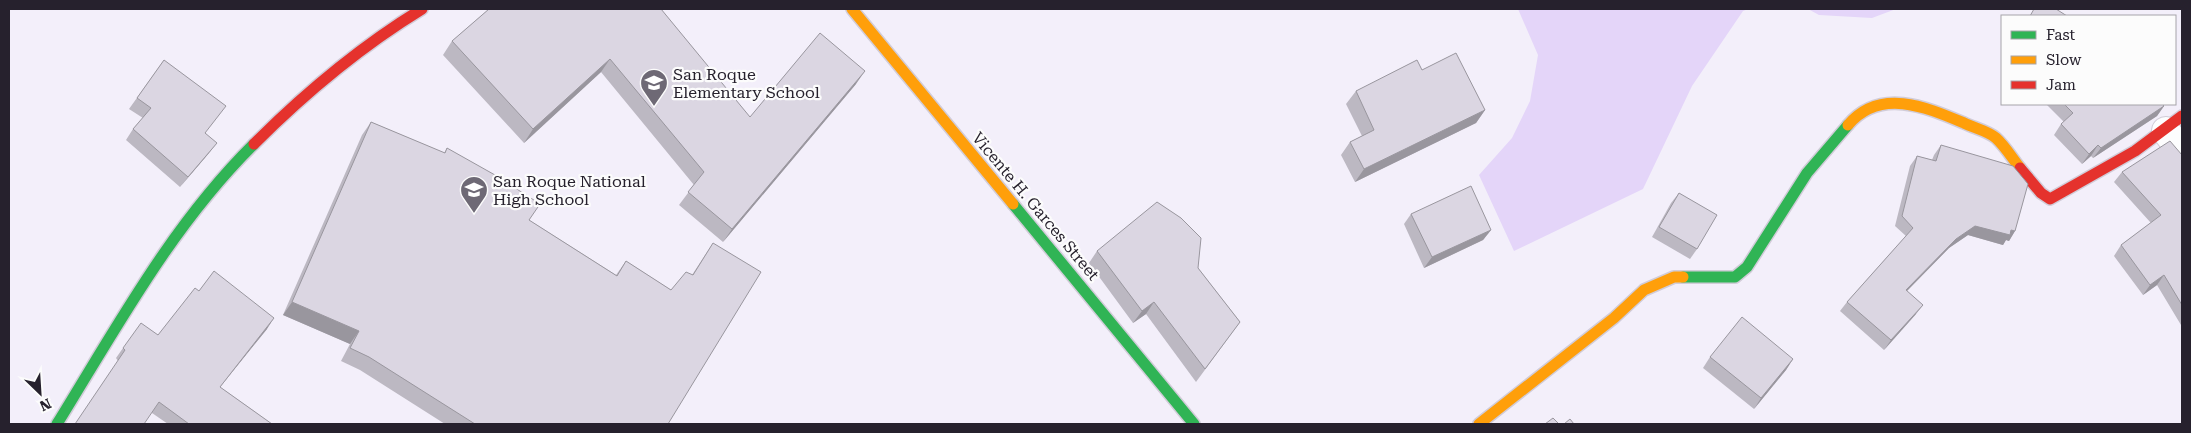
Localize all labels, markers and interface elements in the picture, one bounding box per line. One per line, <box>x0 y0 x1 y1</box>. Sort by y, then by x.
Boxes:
legend <box>2001 15 2176 105</box>
text: Fast <box>2046 26 2076 44</box>
text: Slow <box>2046 51 2082 69</box>
place label: San Roque Elementary School <box>673 65 820 102</box>
school or university icon: San Roque Elementary School <box>639 68 669 107</box>
text: Jam <box>2046 76 2076 94</box>
street label: Vicente H. Garces Street <box>968 128 1103 284</box>
place label: San Roque National High School <box>493 172 646 209</box>
school or university icon: San Roque National High School <box>459 175 489 214</box>
north arrow <box>15 368 65 418</box>
text: N <box>37 395 54 414</box>

